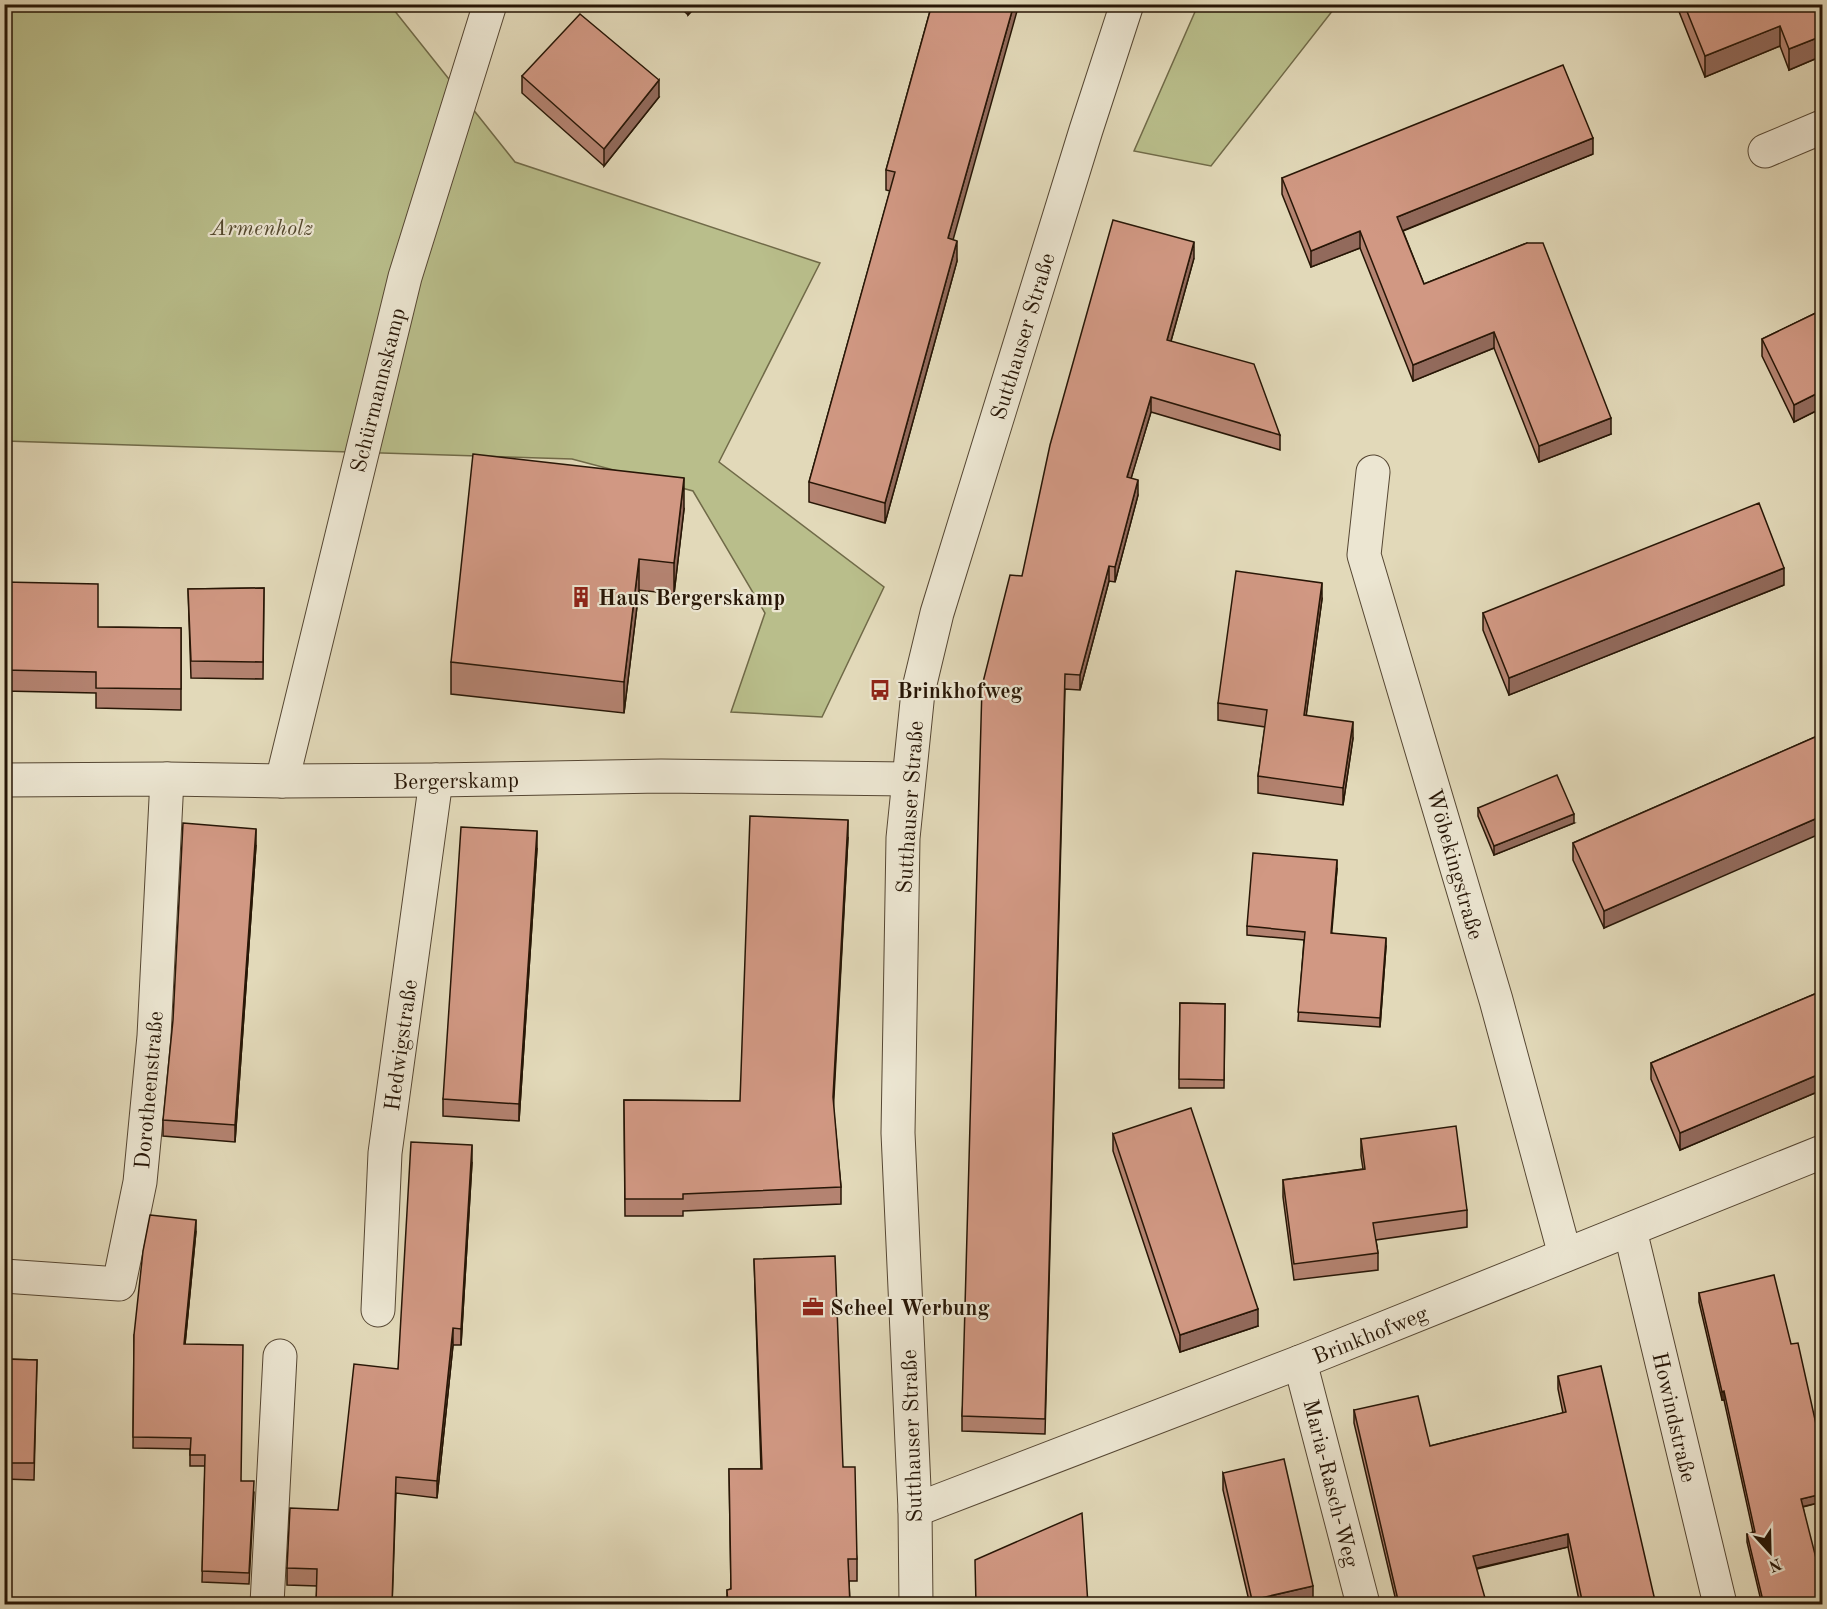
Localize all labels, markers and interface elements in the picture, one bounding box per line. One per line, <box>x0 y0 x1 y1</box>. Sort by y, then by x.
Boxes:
park label: Armenholz <box>210 218 313 240</box>
street label: Sutthauser Straße <box>988 251 1060 423</box>
street label: Schürmannskamp <box>348 306 410 475</box>
building icon: Haus Bergerskamp <box>569 585 593 609</box>
place label: Haus Bergerskamp <box>598 588 785 610</box>
bus stop icon: Brinkhofweg <box>868 678 892 702</box>
place label: Brinkhofweg <box>897 681 1023 703</box>
street label: Sutthauser Straße <box>894 720 928 894</box>
street label: Bergerskamp <box>393 770 519 794</box>
street label: Wöbekingstraße <box>1422 787 1486 942</box>
street label: Hedwigstraße <box>382 978 422 1112</box>
street label: Dorotheenstraße <box>132 1010 168 1170</box>
office icon: Scheel Werbung <box>801 1295 825 1319</box>
place label: Scheel Werbung <box>830 1298 990 1320</box>
street label: Brinkhofweg <box>1310 1303 1431 1369</box>
street label: Sutthauser Straße <box>899 1349 927 1523</box>
street label: Howindstraße <box>1647 1350 1699 1485</box>
street label: Maria-Rasch-Weg <box>1299 1397 1362 1570</box>
north arrow <box>1740 1522 1800 1582</box>
text: N <box>1765 1554 1784 1574</box>

